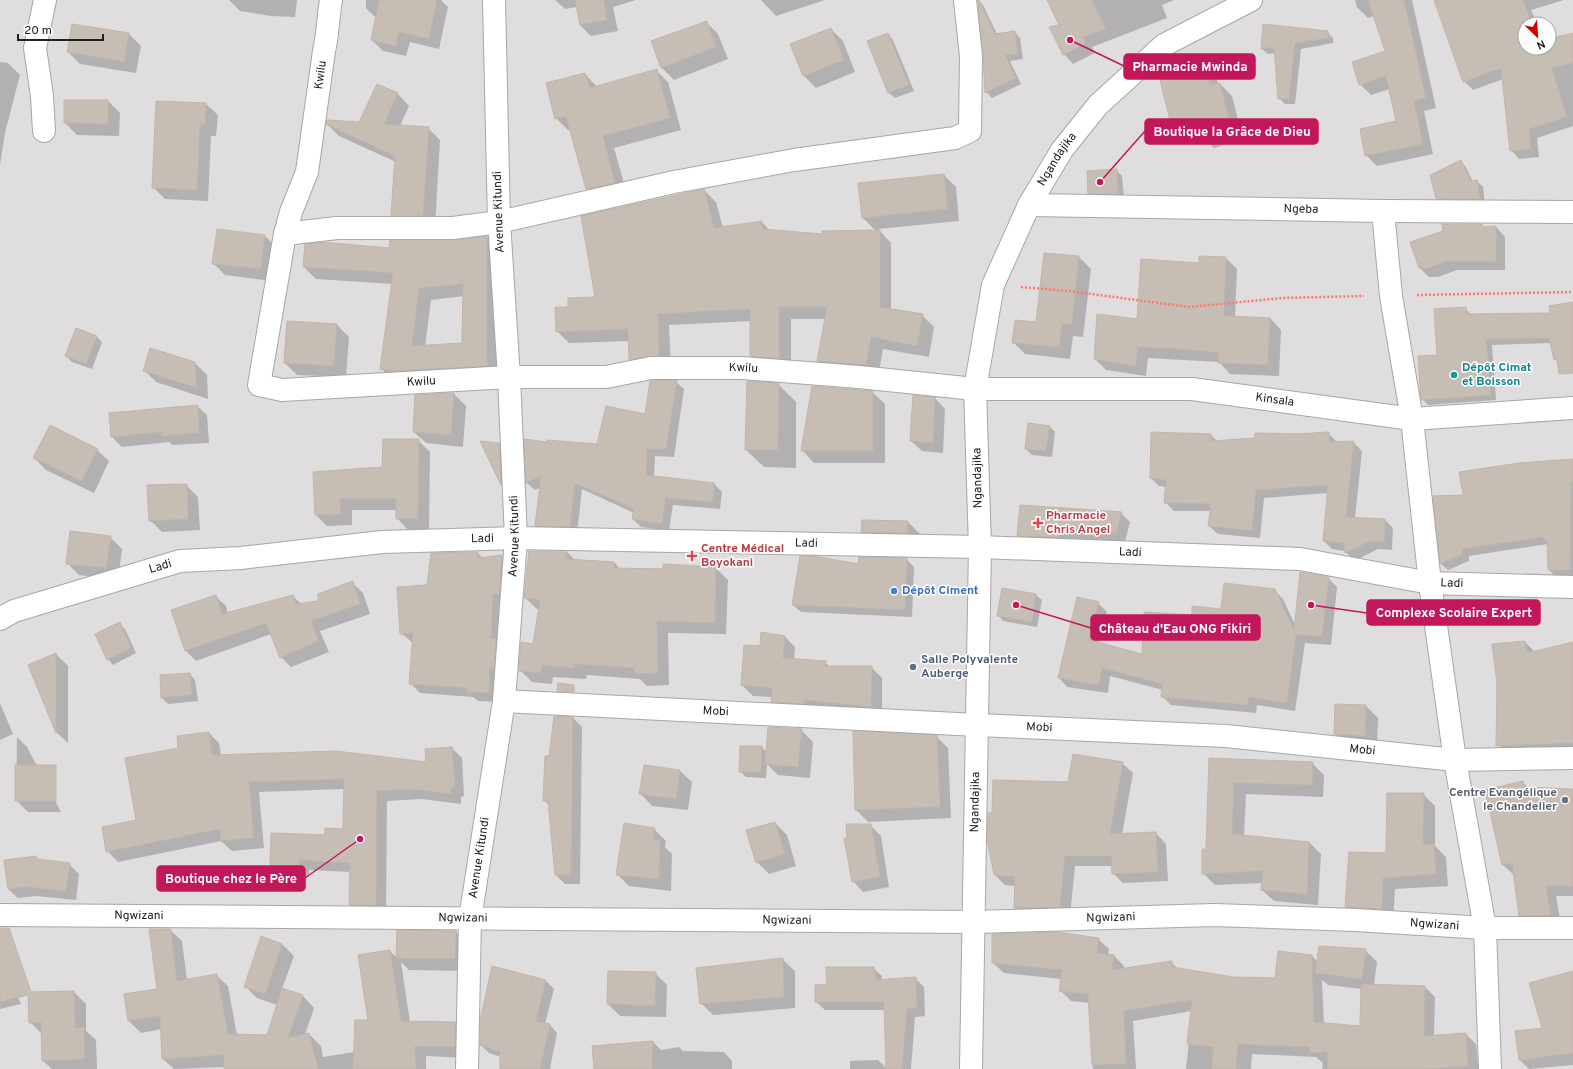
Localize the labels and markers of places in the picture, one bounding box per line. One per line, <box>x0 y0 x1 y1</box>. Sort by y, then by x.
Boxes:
callout: Pharmacie Mwinda <box>1124 54 1255 79</box>
callout: Boutique la Grâce de Dieu <box>1145 119 1318 144</box>
place label: Dépôt Cimat et Boisson <box>1462 360 1532 390</box>
marker: Dépôt Cimat et Boisson <box>1449 370 1459 380</box>
place label: Pharmacie Chris Angel <box>1046 508 1110 538</box>
marker: Pharmacie Chris Angel <box>1033 518 1043 528</box>
place label: Centre Médical Boyokani <box>701 541 784 571</box>
marker: Centre Médical Boyokani <box>686 550 698 562</box>
place label: Dépôt Ciment <box>902 583 979 599</box>
marker: Dépôt Ciment <box>889 586 899 596</box>
callout: Complexe Scolaire Expert <box>1367 600 1540 625</box>
callout: Château d'Eau ONG Fikiri <box>1091 615 1260 640</box>
place label: Salle Polyvalente Auberge <box>921 652 1019 682</box>
marker: Salle Polyvalente Auberge <box>908 662 918 672</box>
place label: Centre Evangélique le Chandelier <box>1449 785 1557 815</box>
marker: Centre Evangélique le Chandelier <box>1560 795 1570 805</box>
callout: Boutique chez le Père <box>157 866 305 891</box>

